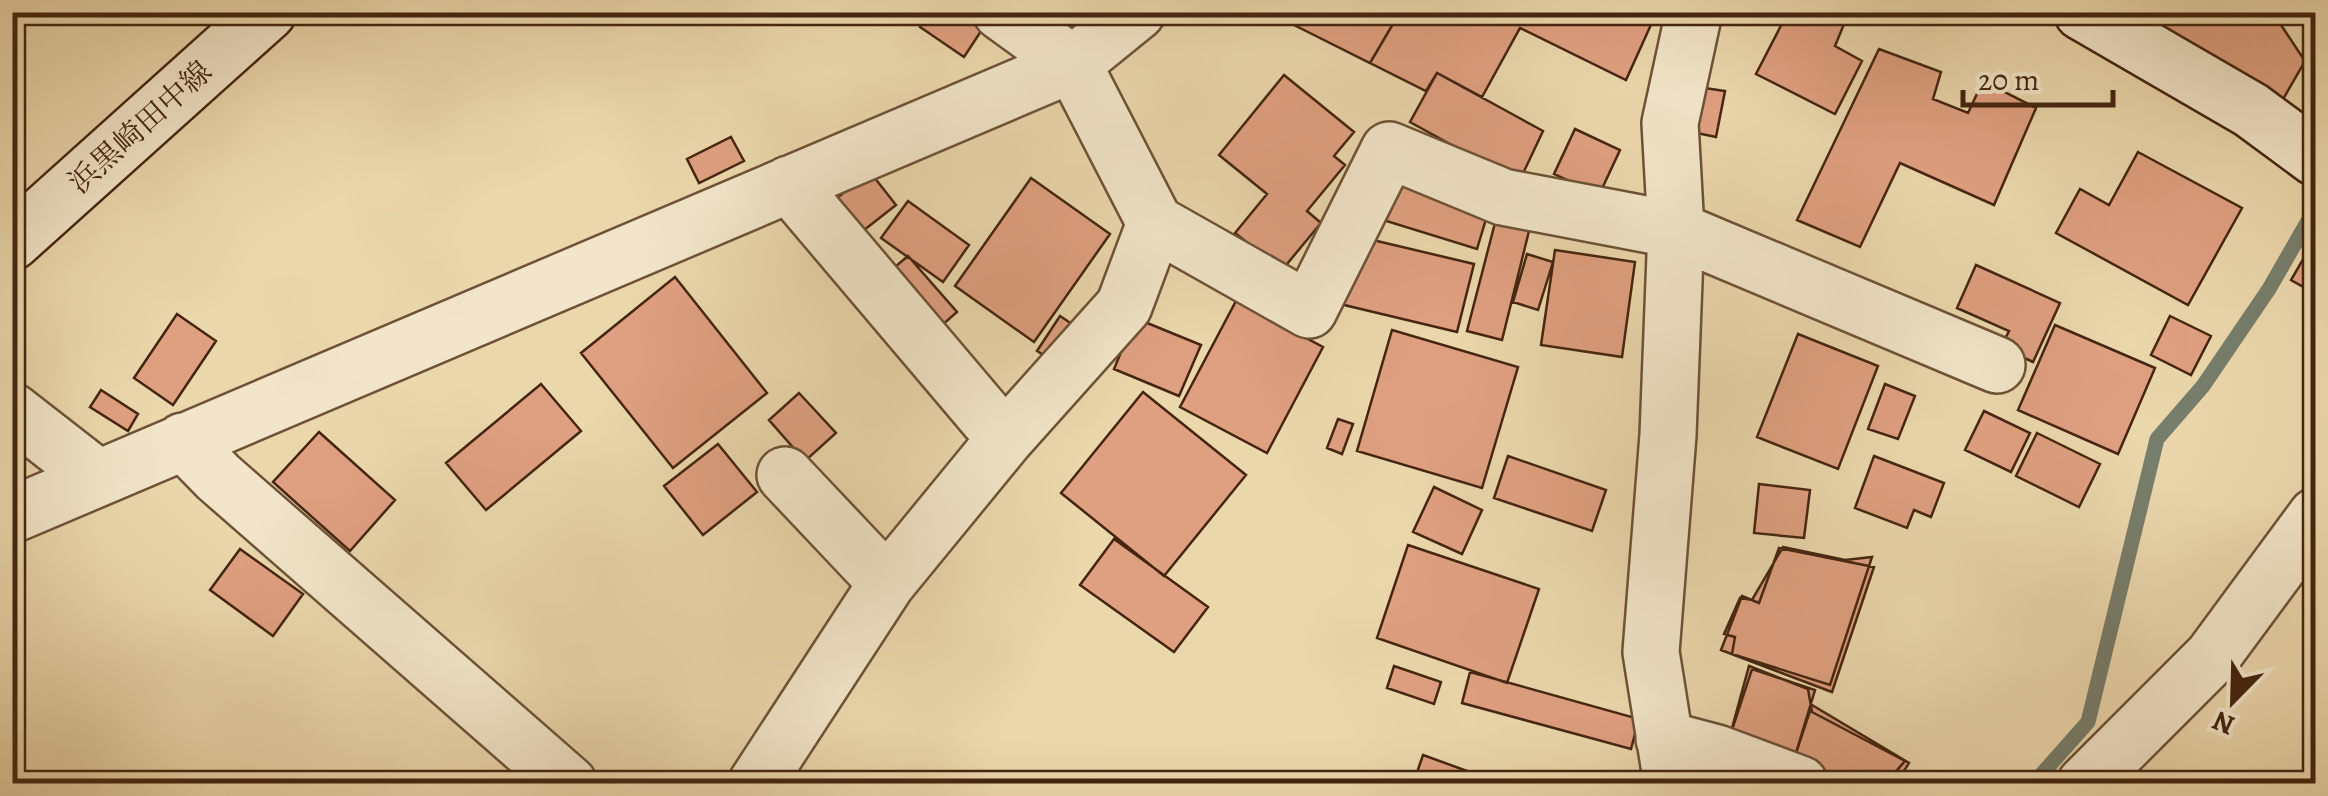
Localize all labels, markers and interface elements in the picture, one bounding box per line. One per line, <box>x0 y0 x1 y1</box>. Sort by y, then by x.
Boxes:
scale bar <box>1963 45 2113 107</box>
street label: 浜黒崎田中線 <box>60 52 220 202</box>
text: 20 m <box>1978 60 2039 100</box>
north arrow <box>2183 651 2283 751</box>
text: N <box>2207 702 2240 745</box>

